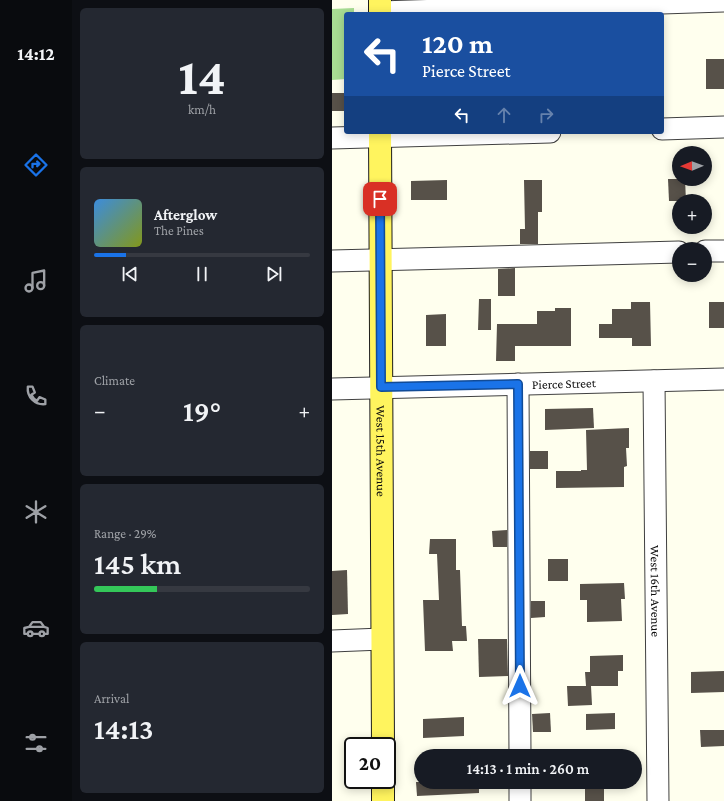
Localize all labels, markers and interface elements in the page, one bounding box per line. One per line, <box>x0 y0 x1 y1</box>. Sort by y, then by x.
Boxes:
icon: left <box>356 28 408 80</box>
text: 120 m <box>422 28 493 59</box>
text: 14:12 <box>17 44 55 64</box>
text: 14 <box>178 47 226 105</box>
text: Pierce Street <box>422 61 511 81</box>
text: km/h <box>188 102 216 117</box>
icon: left <box>451 104 473 126</box>
icon: ahead <box>493 104 515 126</box>
icon: right <box>535 104 557 126</box>
north arrow <box>672 146 712 186</box>
map controls <box>672 146 712 282</box>
icon: directions <box>22 151 50 179</box>
pin <box>363 182 397 216</box>
icon: arrive <box>369 188 391 210</box>
button: + <box>672 194 712 234</box>
text: Afterglow <box>154 207 217 223</box>
text: The Pines <box>154 223 204 238</box>
button: − <box>672 242 712 282</box>
icon: previous <box>119 263 141 285</box>
icon: pause <box>191 263 213 285</box>
icon: next <box>263 263 285 285</box>
icon: music <box>22 267 50 295</box>
text: Climate <box>94 373 135 388</box>
street label: Pierce Street <box>532 375 597 391</box>
icon: phone <box>22 382 50 410</box>
text: 19° <box>183 394 221 427</box>
text: − <box>94 398 106 423</box>
text: + <box>298 398 310 423</box>
street label: West 15th Avenue <box>374 405 389 497</box>
icon: climate <box>22 498 50 526</box>
text: Range · 29% <box>94 526 156 541</box>
street label: West 16th Avenue <box>648 545 664 637</box>
text: 145 km <box>94 547 181 580</box>
icon: car <box>22 614 50 642</box>
position arrow <box>499 665 541 707</box>
text: Arrival <box>94 691 129 706</box>
text: 14:13 <box>94 712 154 745</box>
icon: filters <box>22 729 50 757</box>
speed limit sign: 20 <box>344 737 396 789</box>
text: 14:13 · 1 min · 260 m <box>467 761 589 777</box>

